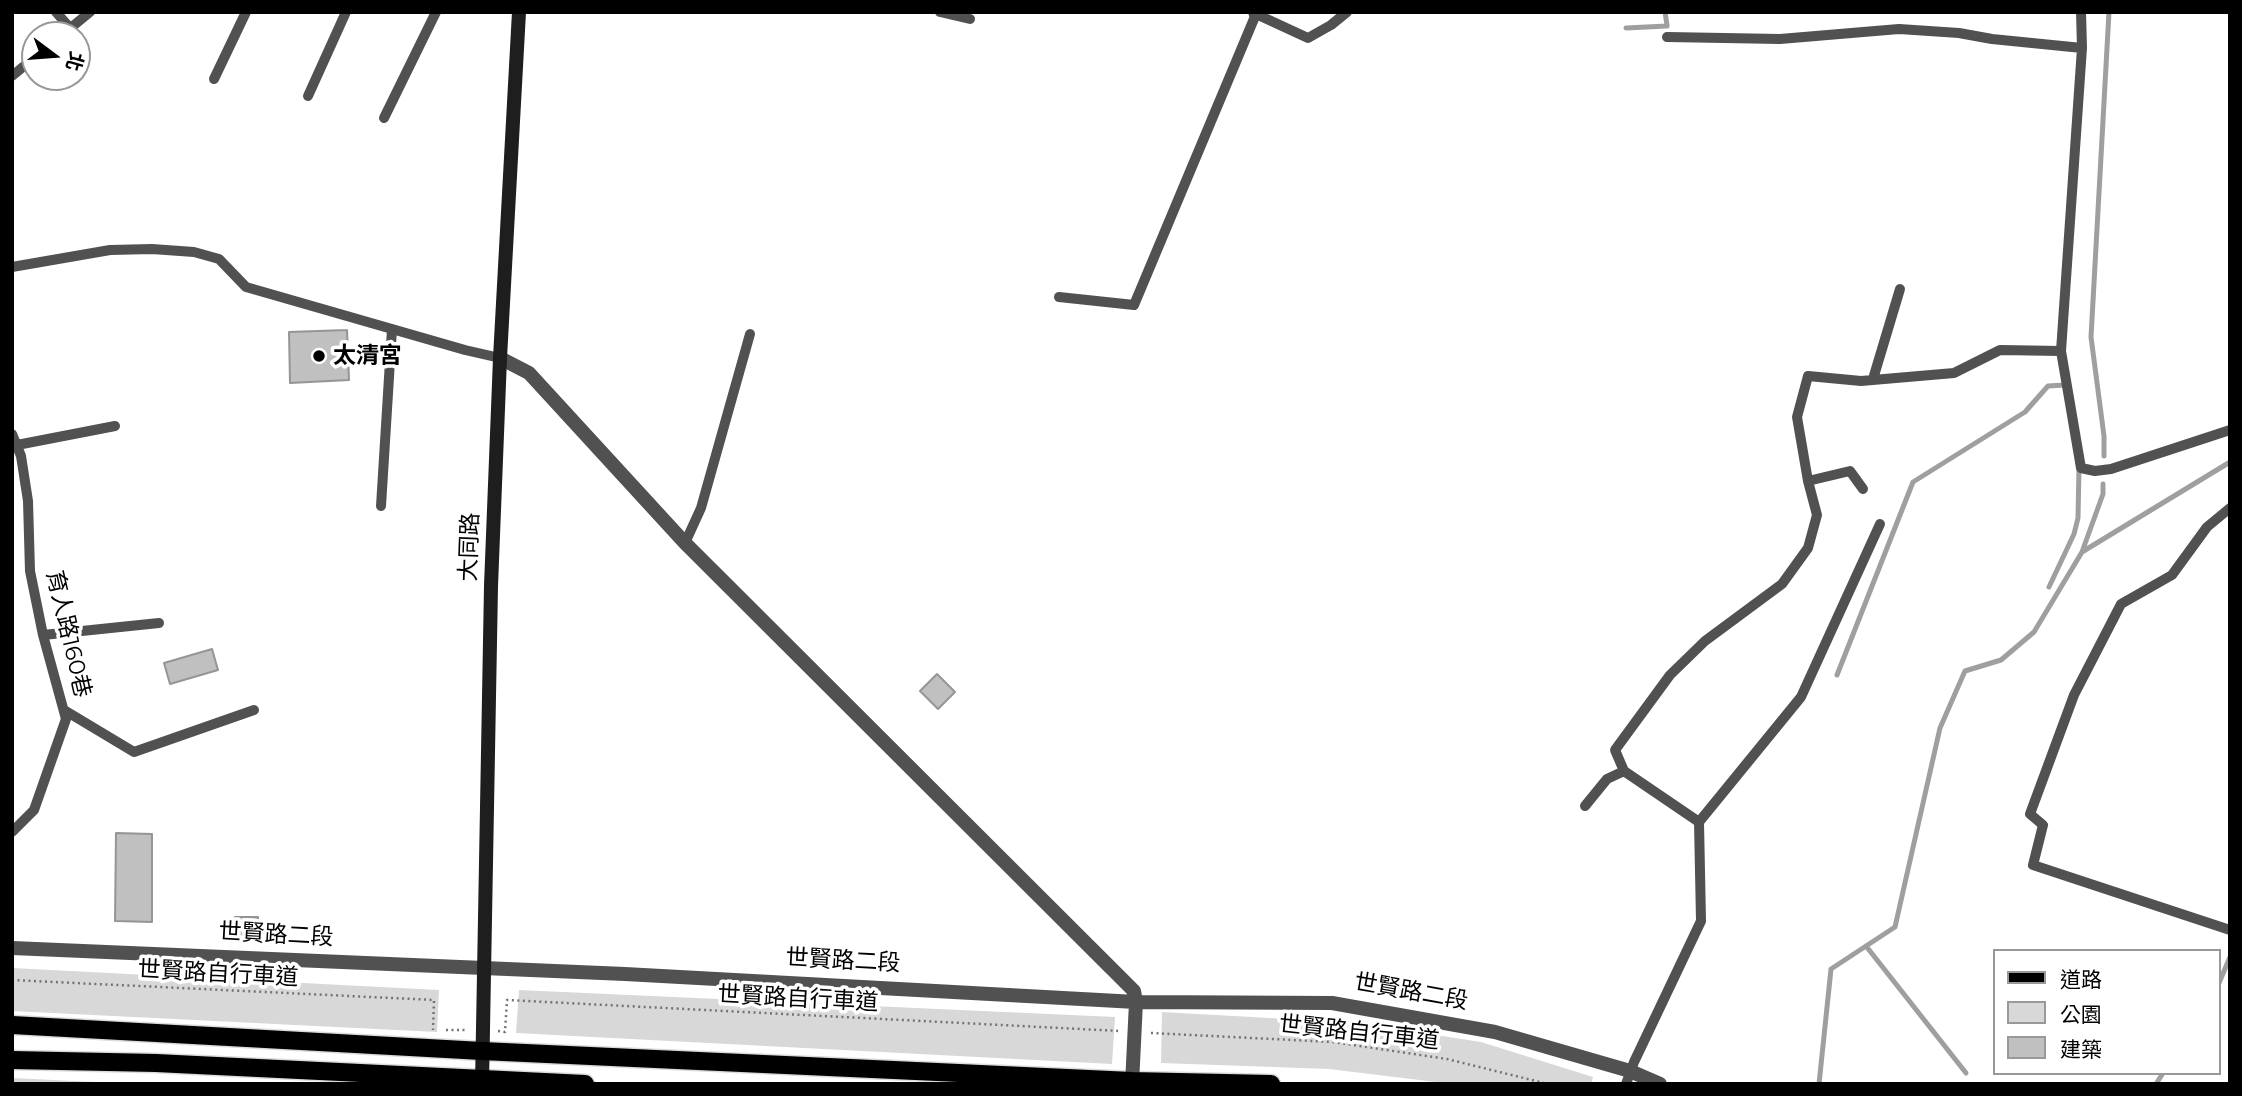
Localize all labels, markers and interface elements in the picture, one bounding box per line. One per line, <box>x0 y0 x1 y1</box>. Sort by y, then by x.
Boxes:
north arrow <box>21 21 91 91</box>
text: 北 <box>61 49 88 74</box>
place label: 太清宮 <box>333 342 402 370</box>
marker: 太清宮 <box>311 348 327 364</box>
street label: 大同路 <box>455 512 485 582</box>
street label: 育人路160巷 <box>40 568 96 700</box>
street label: 世賢路二段 <box>218 918 334 952</box>
street label: 世賢路二段 <box>785 944 901 978</box>
legend <box>1994 949 2221 1075</box>
street label: 世賢路自行車道 <box>137 956 299 992</box>
text: 道路 <box>2060 967 2102 992</box>
street label: 世賢路二段 <box>1352 968 1470 1016</box>
street label: 世賢路自行車道 <box>717 981 879 1017</box>
text: 公園 <box>2060 1002 2102 1027</box>
street label: 世賢路自行車道 <box>1277 1011 1441 1055</box>
text: 建築 <box>2060 1037 2102 1062</box>

